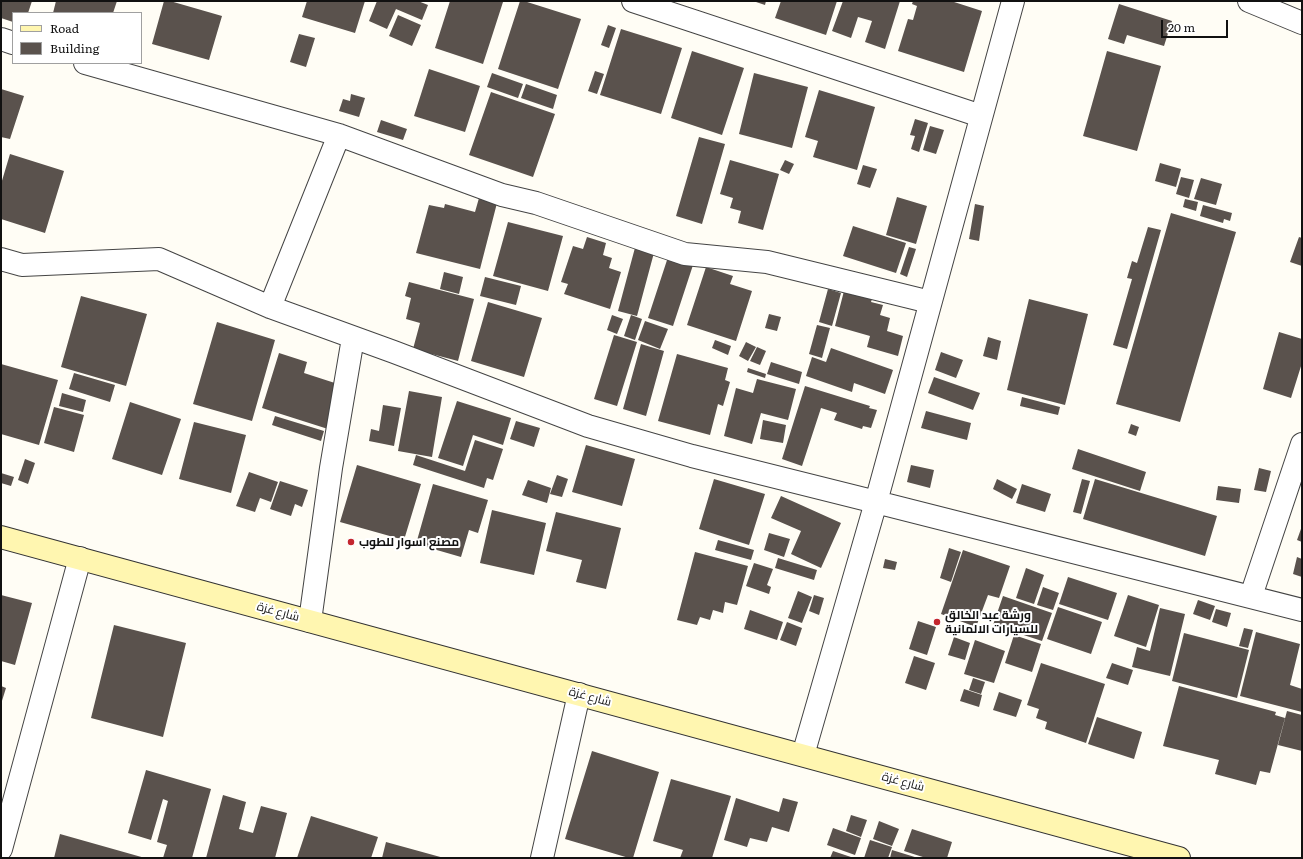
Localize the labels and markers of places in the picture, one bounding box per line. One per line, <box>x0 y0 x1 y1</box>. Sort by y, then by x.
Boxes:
place label: مصنع اسوار للطوب <box>359 535 459 549</box>
marker: مصنع اسوار للطوب <box>346 537 356 547</box>
place label: ورشة عبد الخالق للسيارات الالمانية <box>945 608 1038 636</box>
marker: ورشة عبد الخالق للسيارات الالمانية <box>932 617 942 627</box>

